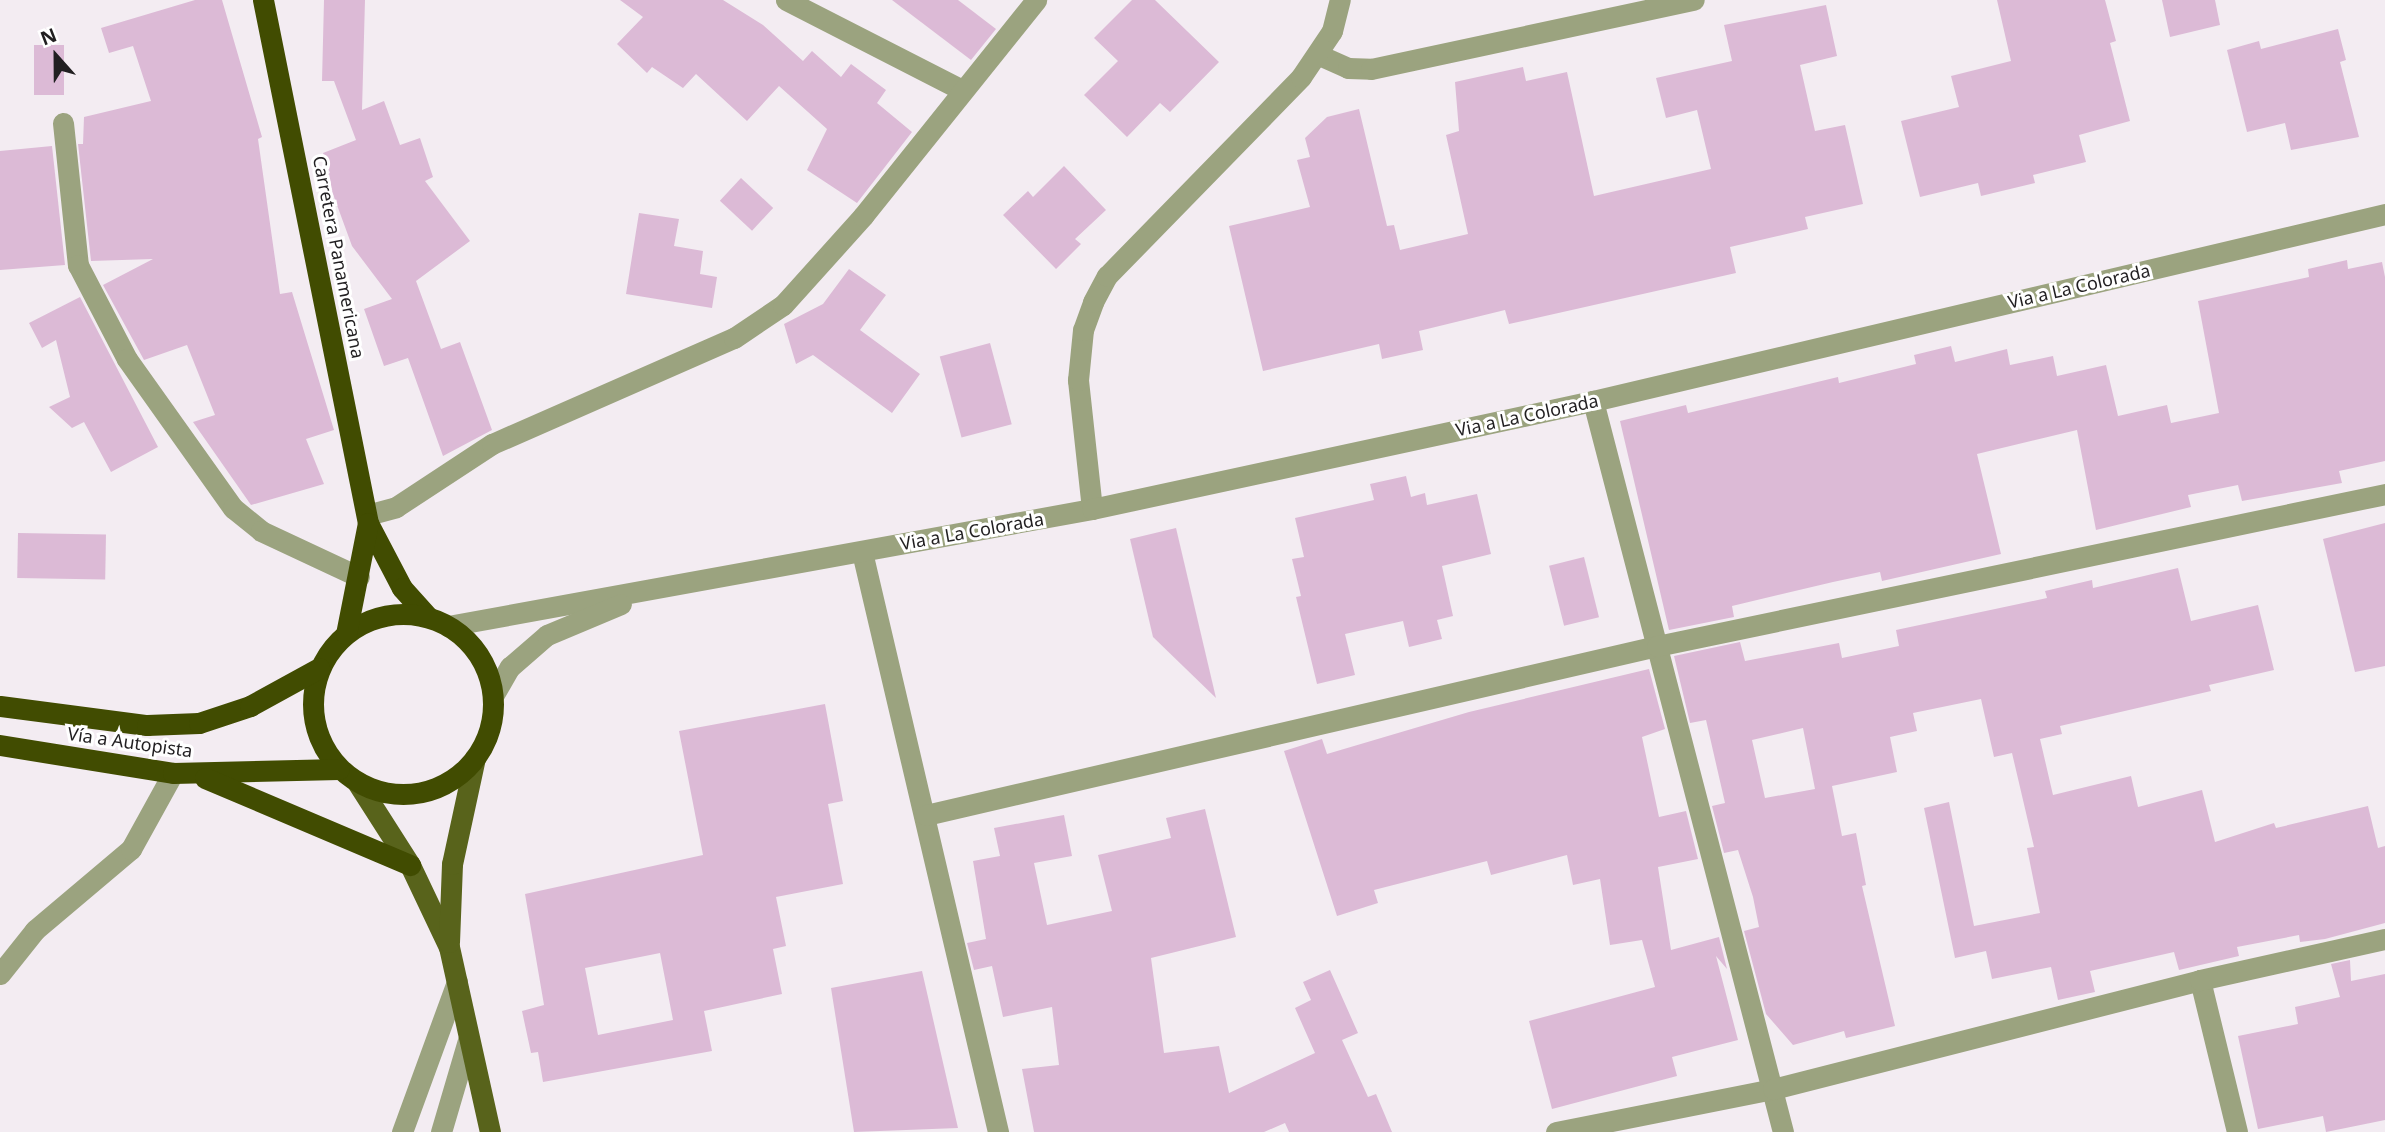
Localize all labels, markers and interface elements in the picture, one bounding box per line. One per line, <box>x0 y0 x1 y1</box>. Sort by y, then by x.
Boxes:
north arrow <box>21 21 91 91</box>
text: N <box>37 21 60 51</box>
street label: Carretera Panamericana <box>309 154 369 360</box>
street label: Via a La Colorada <box>2006 259 2152 313</box>
street label: Via a La Colorada <box>1454 389 1600 441</box>
street label: Via a La Colorada <box>899 508 1045 554</box>
street label: Vía a Autopista <box>66 723 194 761</box>

